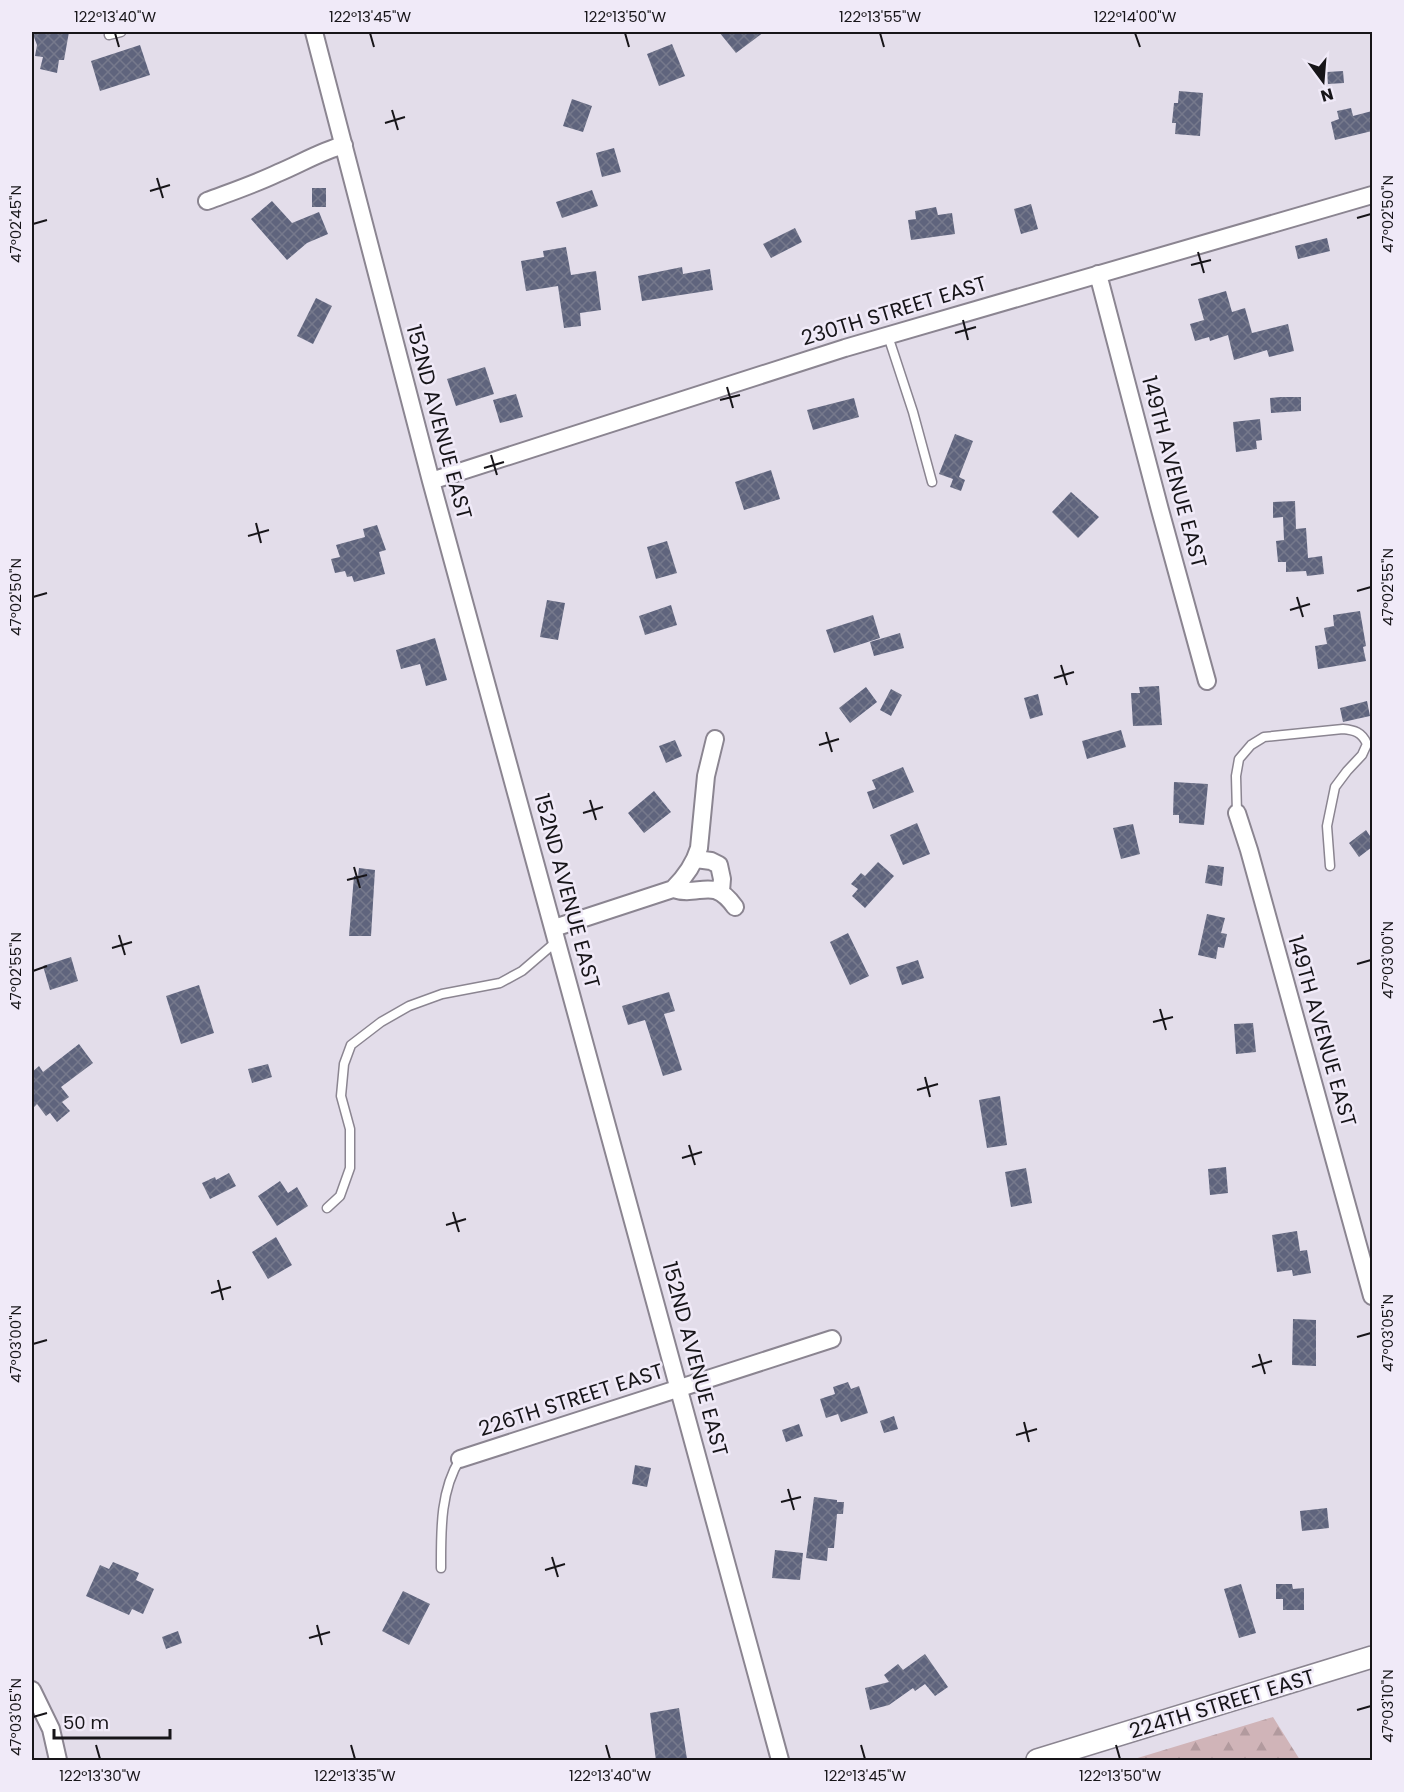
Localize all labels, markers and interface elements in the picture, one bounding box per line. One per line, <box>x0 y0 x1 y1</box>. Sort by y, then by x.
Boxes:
text: 122°13'40"W <box>74 6 156 27</box>
text: 122°13'45"W <box>329 6 411 27</box>
text: 122°13'50"W <box>584 6 666 27</box>
text: 122°13'55"W <box>839 6 921 27</box>
text: 122°14'00"W <box>1094 6 1177 27</box>
north arrow <box>1293 51 1353 111</box>
text: N <box>1318 82 1336 108</box>
text: 47°02'50"N <box>1377 175 1398 253</box>
text: 47°02'45"N <box>5 185 26 263</box>
street label: 230TH STREET EAST <box>797 268 990 353</box>
street label: 152ND AVENUE EAST <box>400 321 479 522</box>
street label: 149TH AVENUE EAST <box>1135 373 1214 571</box>
text: 47°02'55"N <box>1377 548 1398 626</box>
text: 47°02'50"N <box>5 558 26 636</box>
street label: 152ND AVENUE EAST <box>528 790 607 991</box>
text: 47°03'00"N <box>1377 921 1398 999</box>
text: 47°02'55"N <box>5 932 26 1010</box>
street label: 149TH AVENUE EAST <box>1281 932 1364 1130</box>
street label: 152ND AVENUE EAST <box>656 1258 735 1459</box>
text: 47°03'05"N <box>1377 1294 1398 1372</box>
text: 47°03'00"N <box>5 1305 26 1383</box>
street label: 226TH STREET EAST <box>475 1356 667 1443</box>
street label: 224TH STREET EAST <box>1126 1662 1318 1746</box>
text: 47°03'10"N <box>1377 1669 1398 1743</box>
text: 47°03'05"N <box>5 1678 26 1756</box>
scale bar <box>54 1702 170 1740</box>
text: 50 m <box>63 1710 109 1735</box>
text: 122°13'30"W <box>59 1765 141 1786</box>
text: 122°13'35"W <box>314 1765 396 1786</box>
text: 122°13'40"W <box>569 1765 651 1786</box>
text: 122°13'45"W <box>824 1765 906 1786</box>
text: 122°13'50"W <box>1079 1765 1161 1786</box>

